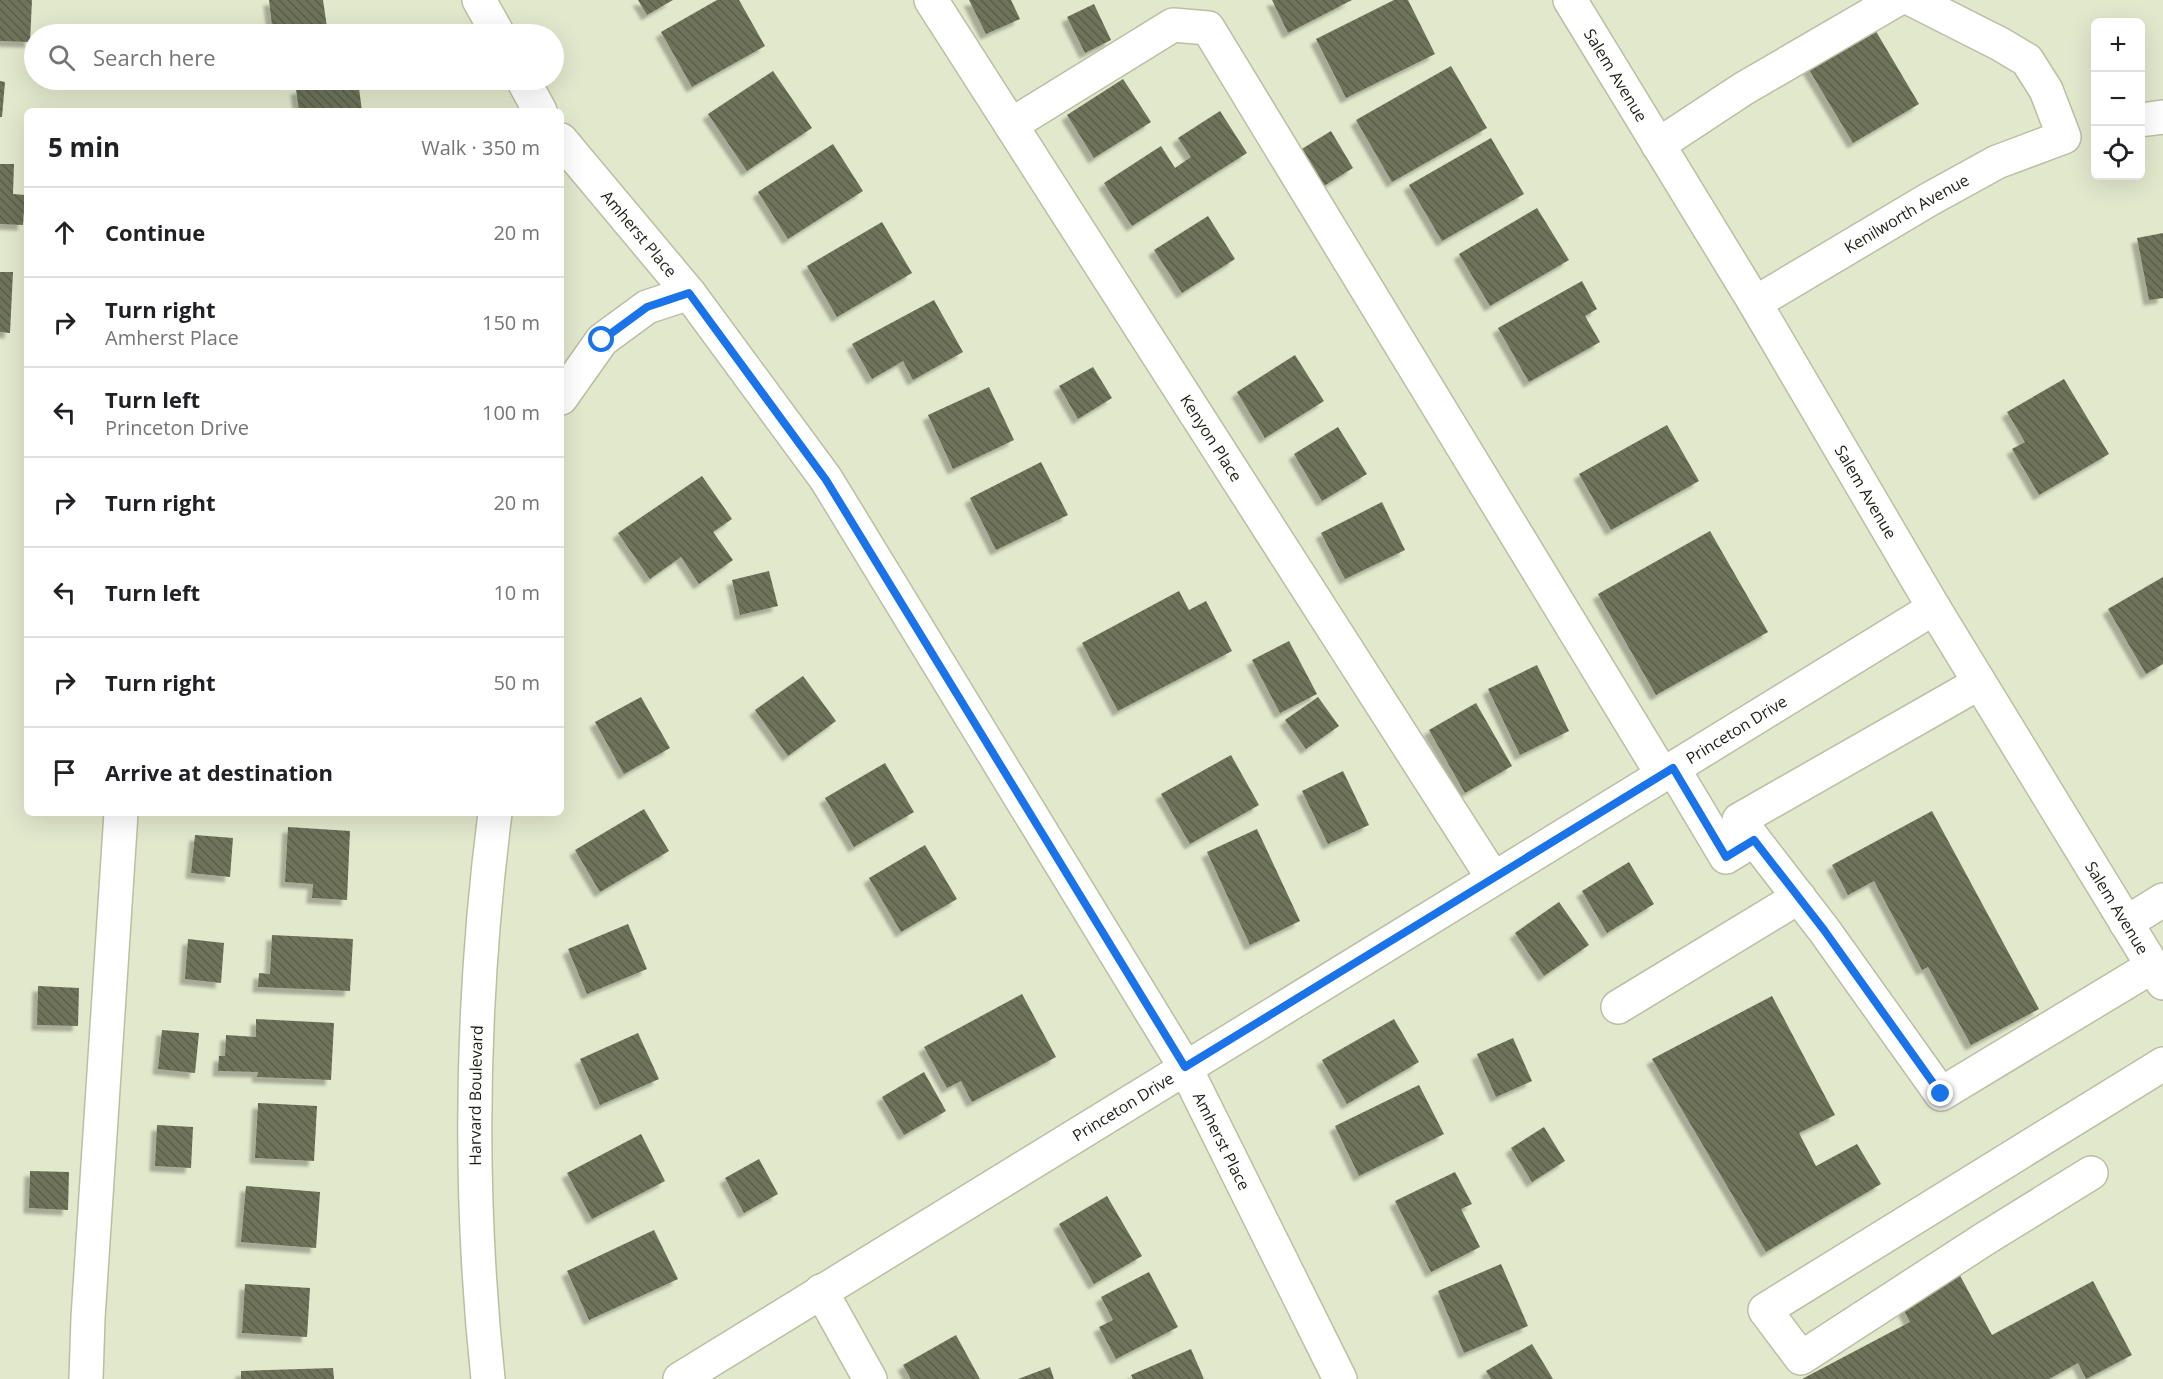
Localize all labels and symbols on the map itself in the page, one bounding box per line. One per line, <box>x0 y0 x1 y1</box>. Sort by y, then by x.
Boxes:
street label: Salem Avenue <box>1579 24 1653 126</box>
street label: Kenilworth Avenue <box>1840 169 1973 258</box>
street label: Amherst Place <box>597 185 682 282</box>
route start <box>588 326 614 352</box>
street label: Kenyon Place <box>1175 390 1247 486</box>
street label: Salem Avenue <box>1830 441 1902 543</box>
street label: Princeton Drive <box>1681 690 1791 769</box>
street label: Salem Avenue <box>2080 857 2154 959</box>
street label: Harvard Boulevard <box>464 1025 488 1166</box>
street label: Princeton Drive <box>1068 1067 1178 1146</box>
route end <box>1927 1080 1953 1106</box>
street label: Amherst Place <box>1188 1088 1255 1194</box>

